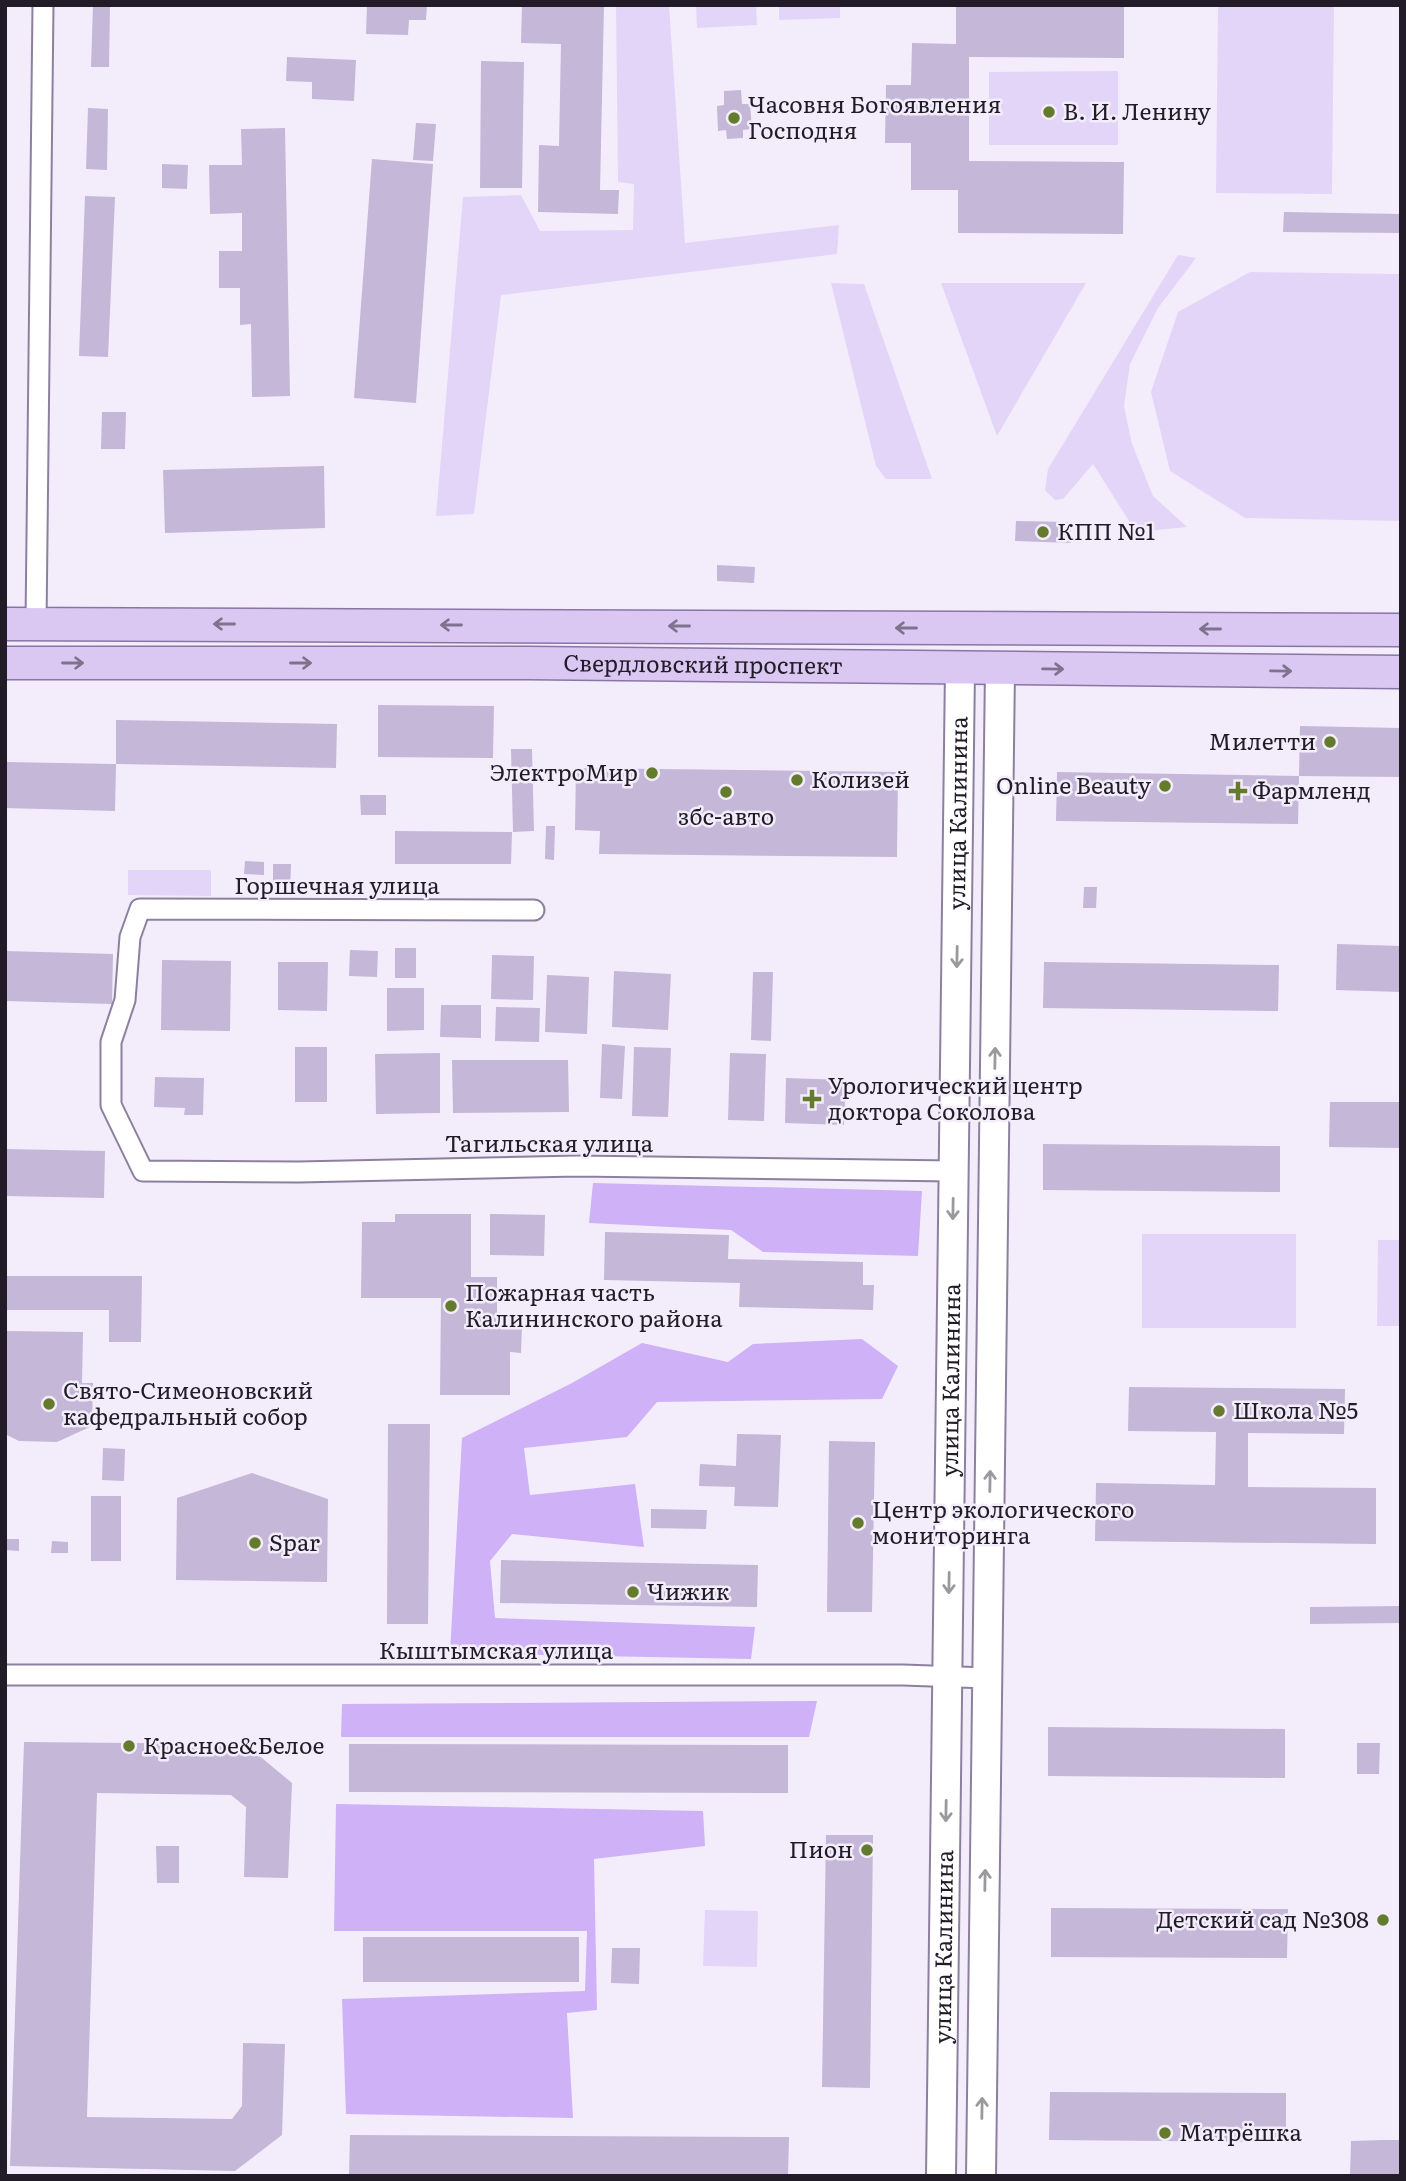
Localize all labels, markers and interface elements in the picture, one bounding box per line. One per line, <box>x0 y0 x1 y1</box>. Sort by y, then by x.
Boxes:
place label: Часовня Богоявления Господня <box>748 86 1001 146</box>
place label: В. И. Ленину <box>1063 93 1212 127</box>
marker: В. И. Ленину <box>1041 104 1057 120</box>
marker: Часовня Богоявления Господня <box>726 110 742 126</box>
place label: КПП №1 <box>1057 513 1155 547</box>
marker: КПП №1 <box>1035 524 1051 540</box>
one-way arrow <box>213 617 236 631</box>
one-way arrow <box>440 618 463 632</box>
one-way arrow <box>668 620 691 633</box>
one-way arrow <box>895 621 918 635</box>
one-way arrow <box>1199 622 1222 636</box>
street label: Свердловский проспект <box>563 644 843 681</box>
one-way arrow <box>62 656 85 670</box>
one-way arrow <box>289 656 312 670</box>
one-way arrow <box>1041 662 1064 676</box>
one-way arrow <box>1269 664 1292 678</box>
street label: улица Калинина <box>938 715 974 910</box>
place label: Милетти <box>1209 723 1316 757</box>
marker: Милетти <box>1322 734 1338 750</box>
place label: ЭлектроМир <box>490 754 638 788</box>
place label: Колизей <box>811 761 910 795</box>
marker: ЭлектроМир <box>644 765 660 781</box>
place label: Online Beauty <box>996 767 1152 801</box>
marker: Колизей <box>789 772 805 788</box>
place label: Фармленд <box>1252 772 1371 806</box>
marker: Online Beauty <box>1157 778 1173 794</box>
marker: Фармленд <box>1230 783 1246 799</box>
marker: збс-авто <box>718 784 734 800</box>
place label: збс-авто <box>678 798 774 832</box>
street label: Горшечная улица <box>234 867 440 901</box>
one-way arrow <box>950 945 964 968</box>
one-way arrow <box>988 1046 1002 1069</box>
place label: Урологический центр доктора Соколова <box>828 1067 1083 1127</box>
marker: Урологический центр доктора Соколова <box>802 1089 822 1109</box>
street label: Тагильская улица <box>445 1125 654 1159</box>
one-way arrow <box>947 1197 960 1220</box>
place label: Пожарная часть Калининского района <box>465 1274 723 1334</box>
street label: улица Калинина <box>931 1282 967 1477</box>
marker: Пожарная часть Калининского района <box>443 1298 459 1314</box>
place label: Свято-Симеоновский кафедральный собор <box>63 1372 313 1432</box>
place label: Школа №5 <box>1233 1392 1358 1426</box>
marker: Свято-Симеоновский кафедральный собор <box>41 1396 57 1412</box>
marker: Школа №5 <box>1211 1403 1227 1419</box>
one-way arrow <box>983 1470 997 1493</box>
place label: Центр экологического мониторинга <box>872 1491 1135 1551</box>
marker: Центр экологического мониторинга <box>850 1515 866 1531</box>
place label: Spar <box>269 1524 320 1558</box>
marker: Spar <box>247 1535 263 1551</box>
one-way arrow <box>942 1571 955 1594</box>
place label: Чижик <box>647 1573 730 1607</box>
marker: Чижик <box>625 1584 641 1600</box>
street label: Кыштымская улица <box>379 1632 614 1666</box>
place label: Красное&Белое <box>143 1727 324 1761</box>
marker: Красное&Белое <box>121 1738 137 1754</box>
one-way arrow <box>939 1799 952 1822</box>
place label: Пион <box>789 1831 853 1865</box>
marker: Пион <box>859 1842 875 1858</box>
street label: улица Калинина <box>924 1849 960 2044</box>
one-way arrow <box>978 1869 992 1892</box>
place label: Детский сад №308 <box>1157 1901 1369 1935</box>
marker: Детский сад №308 <box>1375 1912 1391 1928</box>
one-way arrow <box>975 2096 989 2119</box>
place label: Матрёшка <box>1179 2114 1302 2148</box>
marker: Матрёшка <box>1157 2125 1173 2141</box>

